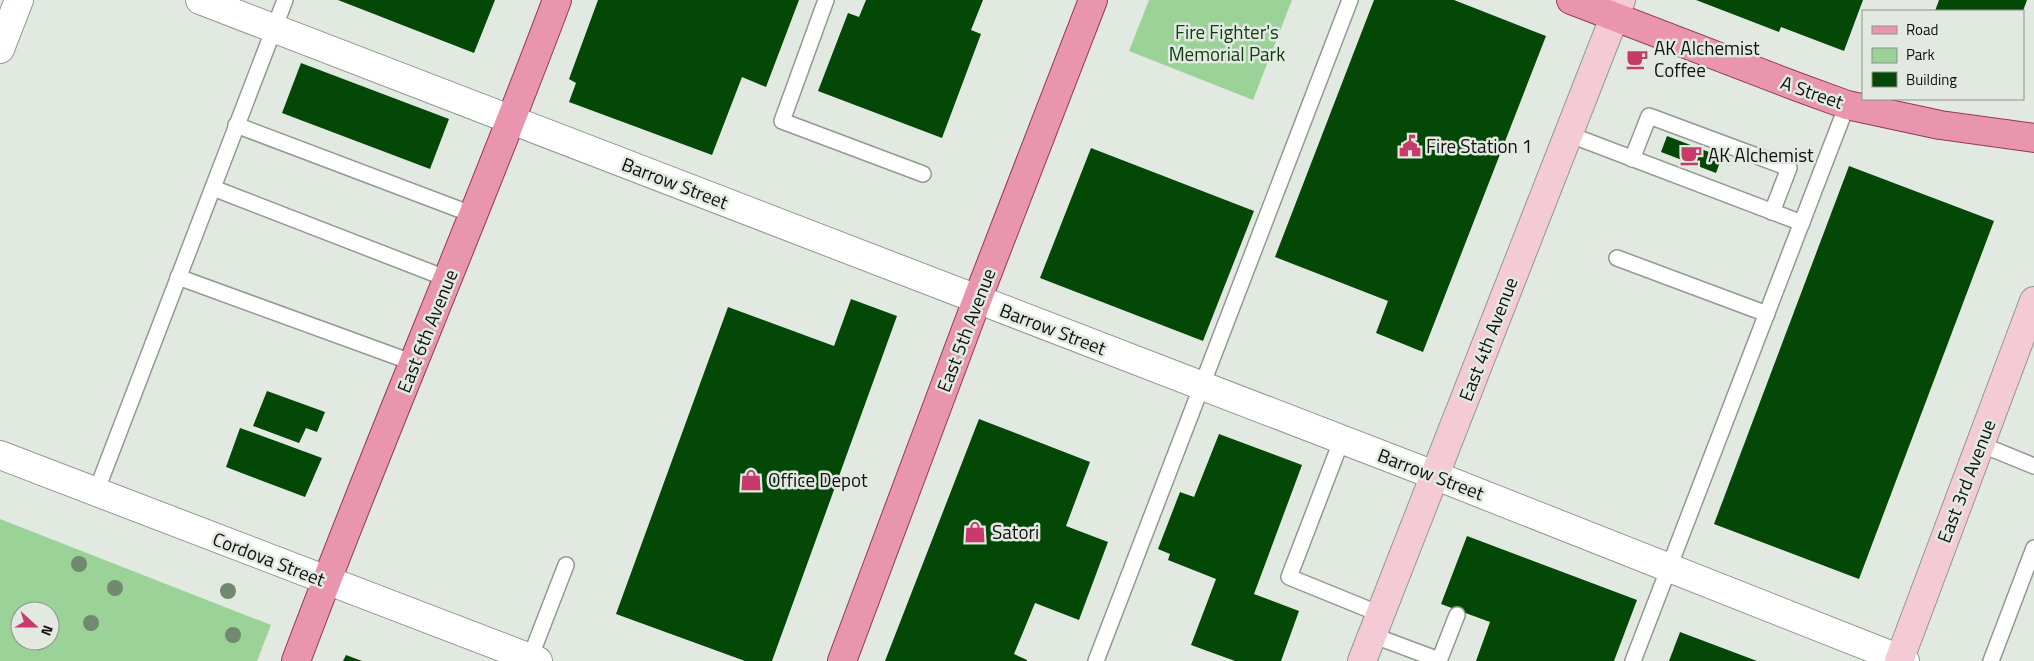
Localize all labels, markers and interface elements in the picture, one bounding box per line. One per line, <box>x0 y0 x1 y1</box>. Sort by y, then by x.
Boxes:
legend <box>1862 10 2024 100</box>
park label: Fire Fighter's Memorial Park <box>1169 17 1285 68</box>
text: Road <box>1906 18 1938 41</box>
place label: AK Alchemist Coffee <box>1654 33 1760 84</box>
text: Park <box>1906 43 1935 66</box>
cafe icon: AK Alchemist Coffee <box>1624 46 1650 72</box>
street label: A Street <box>1777 67 1848 116</box>
text: Building <box>1906 68 1957 91</box>
place label: Fire Station 1 <box>1426 131 1533 160</box>
public building icon: Fire Station 1 <box>1397 133 1423 159</box>
place label: AK Alchemist <box>1708 140 1814 169</box>
cafe icon: AK Alchemist <box>1678 142 1704 168</box>
street label: Barrow Street <box>618 149 733 216</box>
street label: East 5th Avenue <box>929 264 1003 396</box>
street label: East 6th Avenue <box>389 265 464 397</box>
street label: East 4th Avenue <box>1451 273 1525 405</box>
street label: Barrow Street <box>996 295 1111 362</box>
street label: East 3rd Avenue <box>1929 415 2002 547</box>
street label: Barrow Street <box>1374 440 1489 507</box>
place label: Office Depot <box>768 465 868 494</box>
shop icon: Office Depot <box>738 467 764 493</box>
place label: Satori <box>992 517 1039 546</box>
shop icon: Satori <box>962 519 988 545</box>
street label: Cordova Street <box>209 524 330 593</box>
north arrow <box>10 601 60 651</box>
text: N <box>36 623 59 639</box>

